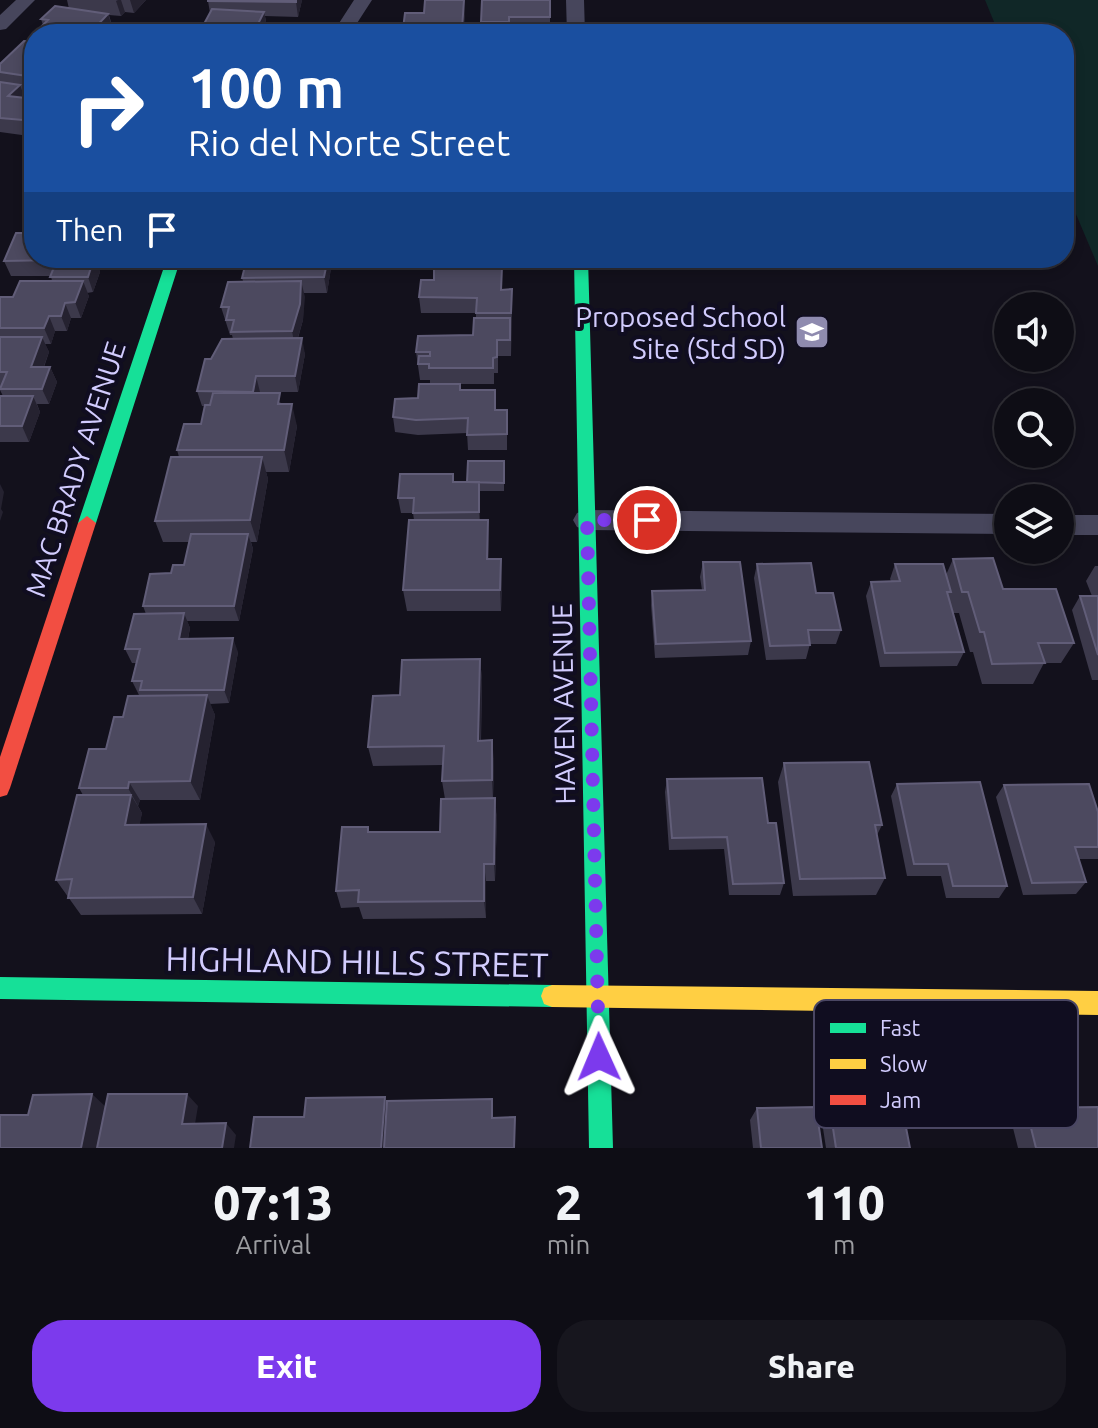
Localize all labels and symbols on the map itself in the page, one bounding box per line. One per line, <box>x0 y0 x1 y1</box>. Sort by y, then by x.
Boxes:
place label: Proposed School Site (Std SD) <box>575 301 786 365</box>
school or university icon: Proposed School Site (Std SD) <box>793 313 831 351</box>
street label: MAC BRADY AVENUE <box>19 337 131 601</box>
pin <box>613 486 681 554</box>
street label: HAVEN AVENUE <box>546 603 580 805</box>
street label: HIGHLAND HILLS STREET <box>165 939 549 983</box>
legend <box>814 1000 1078 1128</box>
position arrow <box>557 1015 641 1099</box>
text: Fast <box>880 1015 921 1040</box>
text: Slow <box>880 1051 927 1076</box>
text: Jam <box>880 1087 921 1112</box>

